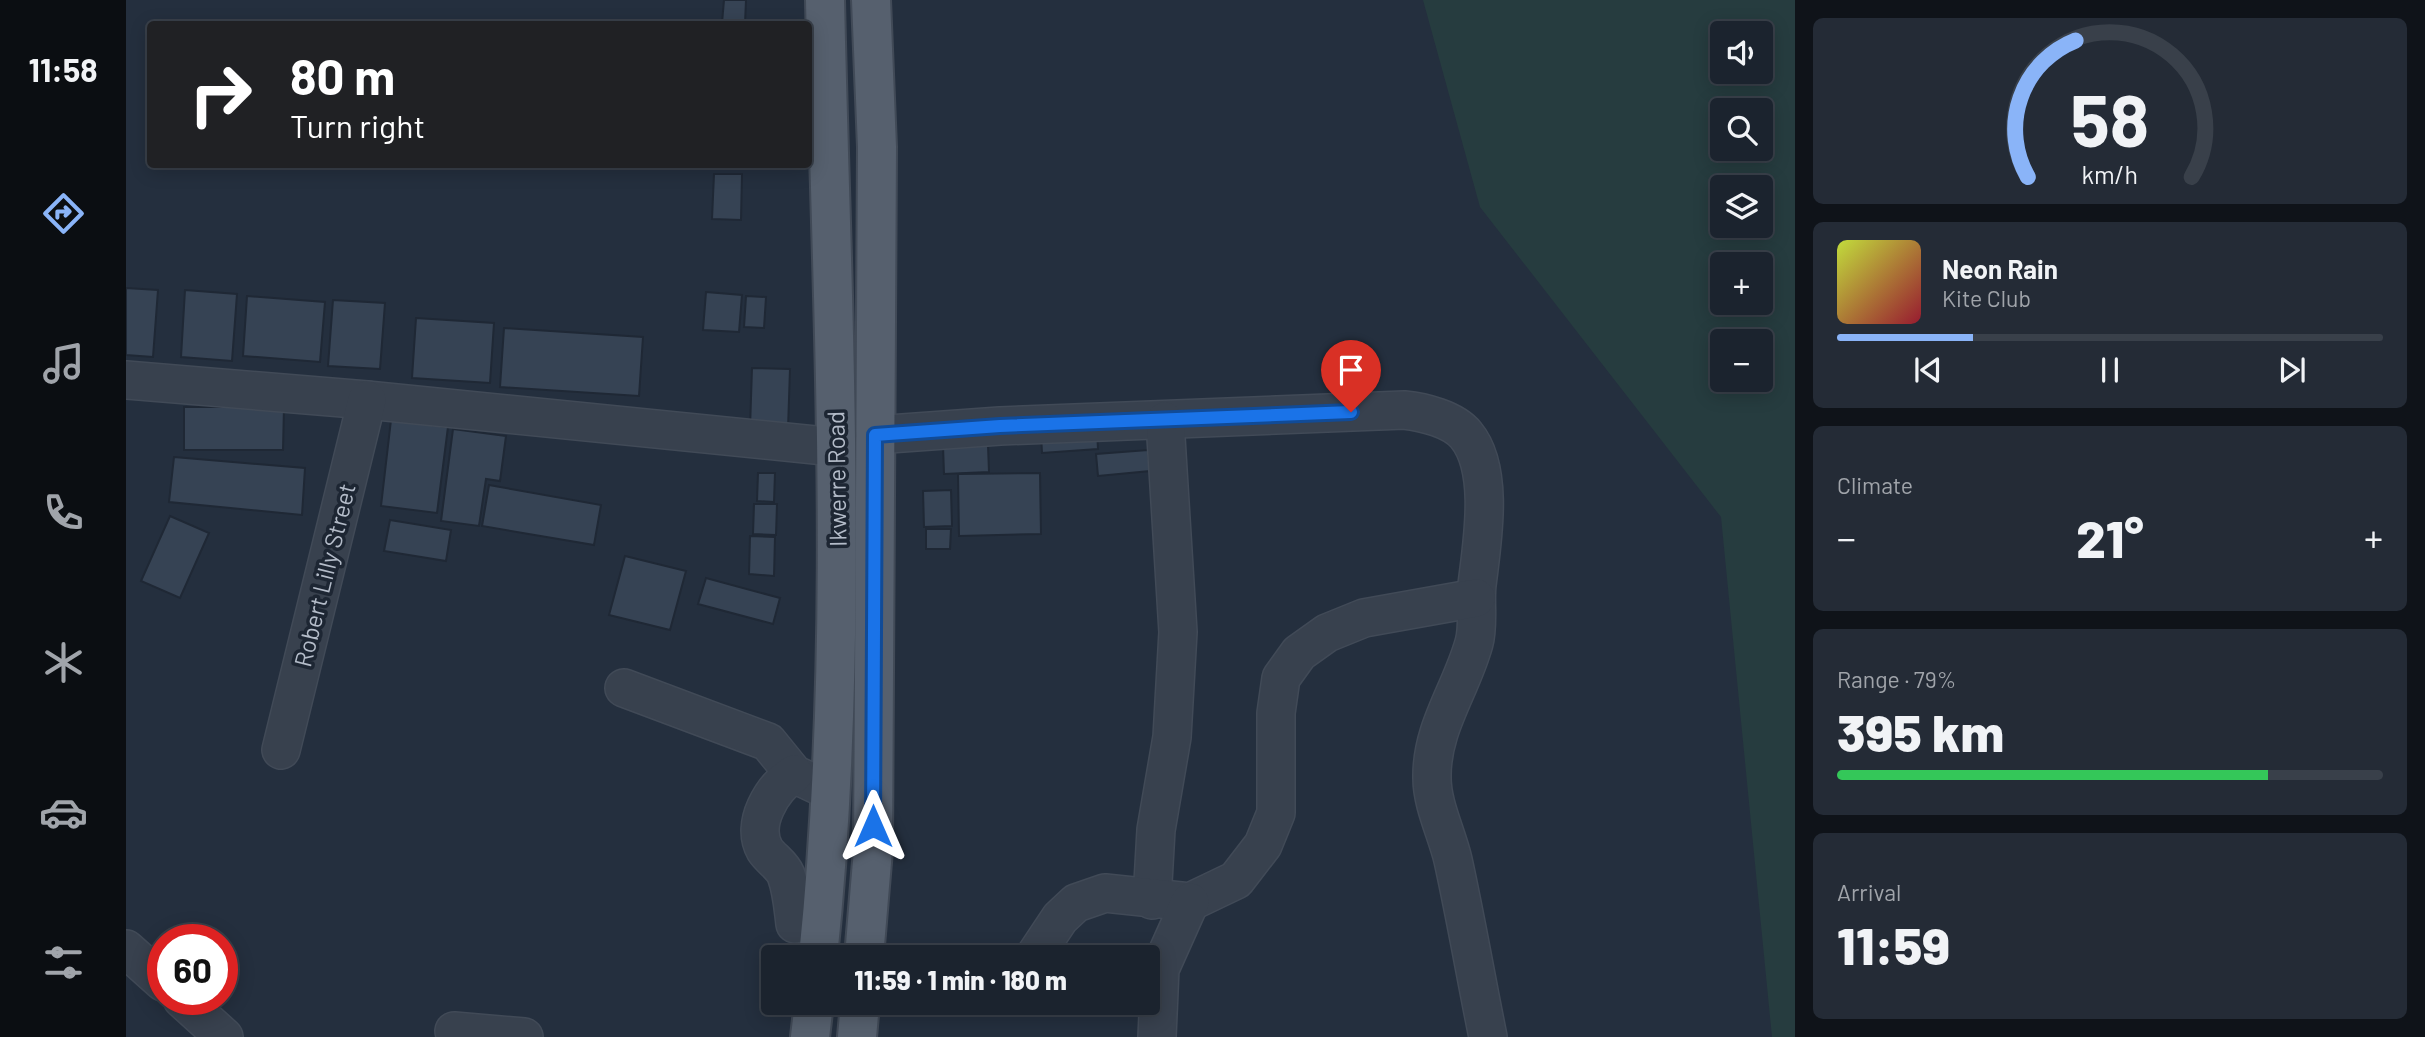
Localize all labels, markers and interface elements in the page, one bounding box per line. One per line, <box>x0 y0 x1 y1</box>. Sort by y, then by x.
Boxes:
map controls <box>1710 21 1773 392</box>
button: sound <box>1710 21 1773 84</box>
text: 80 m <box>290 46 395 105</box>
icon: right <box>175 49 266 140</box>
text: 11:58 <box>28 50 98 88</box>
text: 58 <box>2071 74 2149 162</box>
button: search <box>1710 98 1773 161</box>
text: Turn right <box>290 106 425 144</box>
text: km/h <box>2082 159 2138 189</box>
button: layers <box>1710 175 1773 238</box>
icon: directions <box>39 189 88 238</box>
button: + <box>1710 252 1773 315</box>
text: Neon Rain <box>1942 253 2058 284</box>
text: Kite Club <box>1942 284 2031 312</box>
button: − <box>1710 329 1773 392</box>
icon: music <box>39 339 88 388</box>
pin <box>1321 340 1381 412</box>
icon: arrive <box>1332 351 1370 389</box>
icon: previous <box>1909 351 1947 389</box>
icon: pause <box>2091 351 2129 389</box>
icon: next <box>2273 351 2311 389</box>
street label: Ikwerre Road <box>820 411 852 547</box>
text: Climate <box>1837 471 1913 499</box>
street label: Robert Lilly Street <box>287 480 361 670</box>
icon: phone <box>39 488 88 537</box>
text: 21° <box>2076 506 2144 568</box>
text: − <box>1837 514 1856 560</box>
text: + <box>2364 514 2383 560</box>
icon: climate <box>39 638 88 687</box>
text: Range · 79% <box>1837 665 1956 693</box>
text: 395 km <box>1837 700 2004 762</box>
icon: car <box>39 788 88 837</box>
position arrow <box>836 789 910 863</box>
text: Arrival <box>1837 878 1901 906</box>
text: 11:59 <box>1837 913 1950 975</box>
speed limit sign: 60 <box>147 924 238 1015</box>
icon: filters <box>39 938 88 987</box>
text: 11:59 · 1 min · 180 m <box>854 964 1067 995</box>

